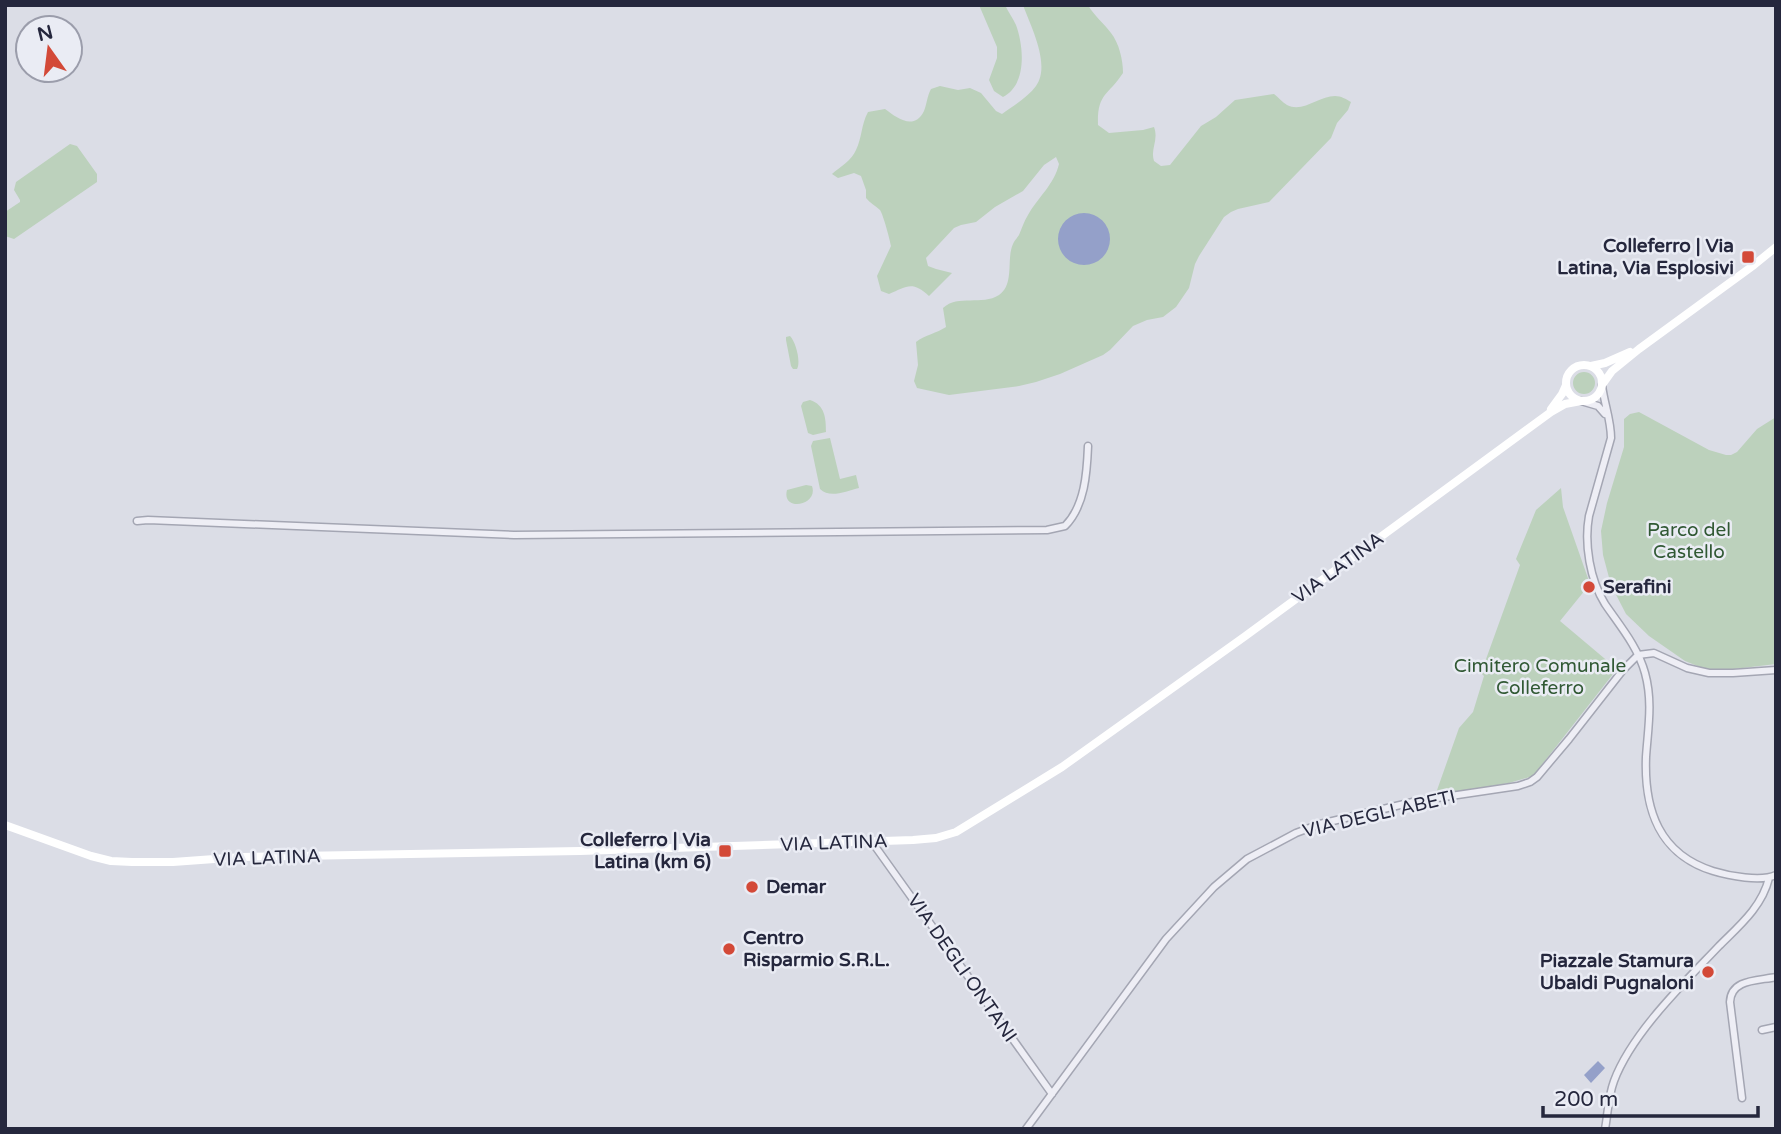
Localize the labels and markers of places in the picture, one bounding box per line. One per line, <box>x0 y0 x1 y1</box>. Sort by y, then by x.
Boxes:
place label: Colleferro | Via Latina, Via Esplosivi <box>1557 235 1734 280</box>
marker: Colleferro | Via Latina, Via Esplosivi <box>1740 249 1756 265</box>
place label: Serafini <box>1603 576 1672 598</box>
marker: Serafini <box>1581 579 1597 595</box>
place label: Colleferro | Via Latina (km 6) <box>580 829 711 873</box>
marker: Colleferro | Via Latina (km 6) <box>717 843 733 859</box>
place label: Demar <box>766 876 827 898</box>
marker: Demar <box>744 879 760 895</box>
place label: Centro Risparmio S.R.L. <box>743 927 890 972</box>
marker: Centro Risparmio S.R.L. <box>721 941 737 957</box>
place label: Piazzale Stamura Ubaldi Pugnaloni <box>1540 950 1694 995</box>
marker: Piazzale Stamura Ubaldi Pugnaloni <box>1700 964 1716 980</box>

